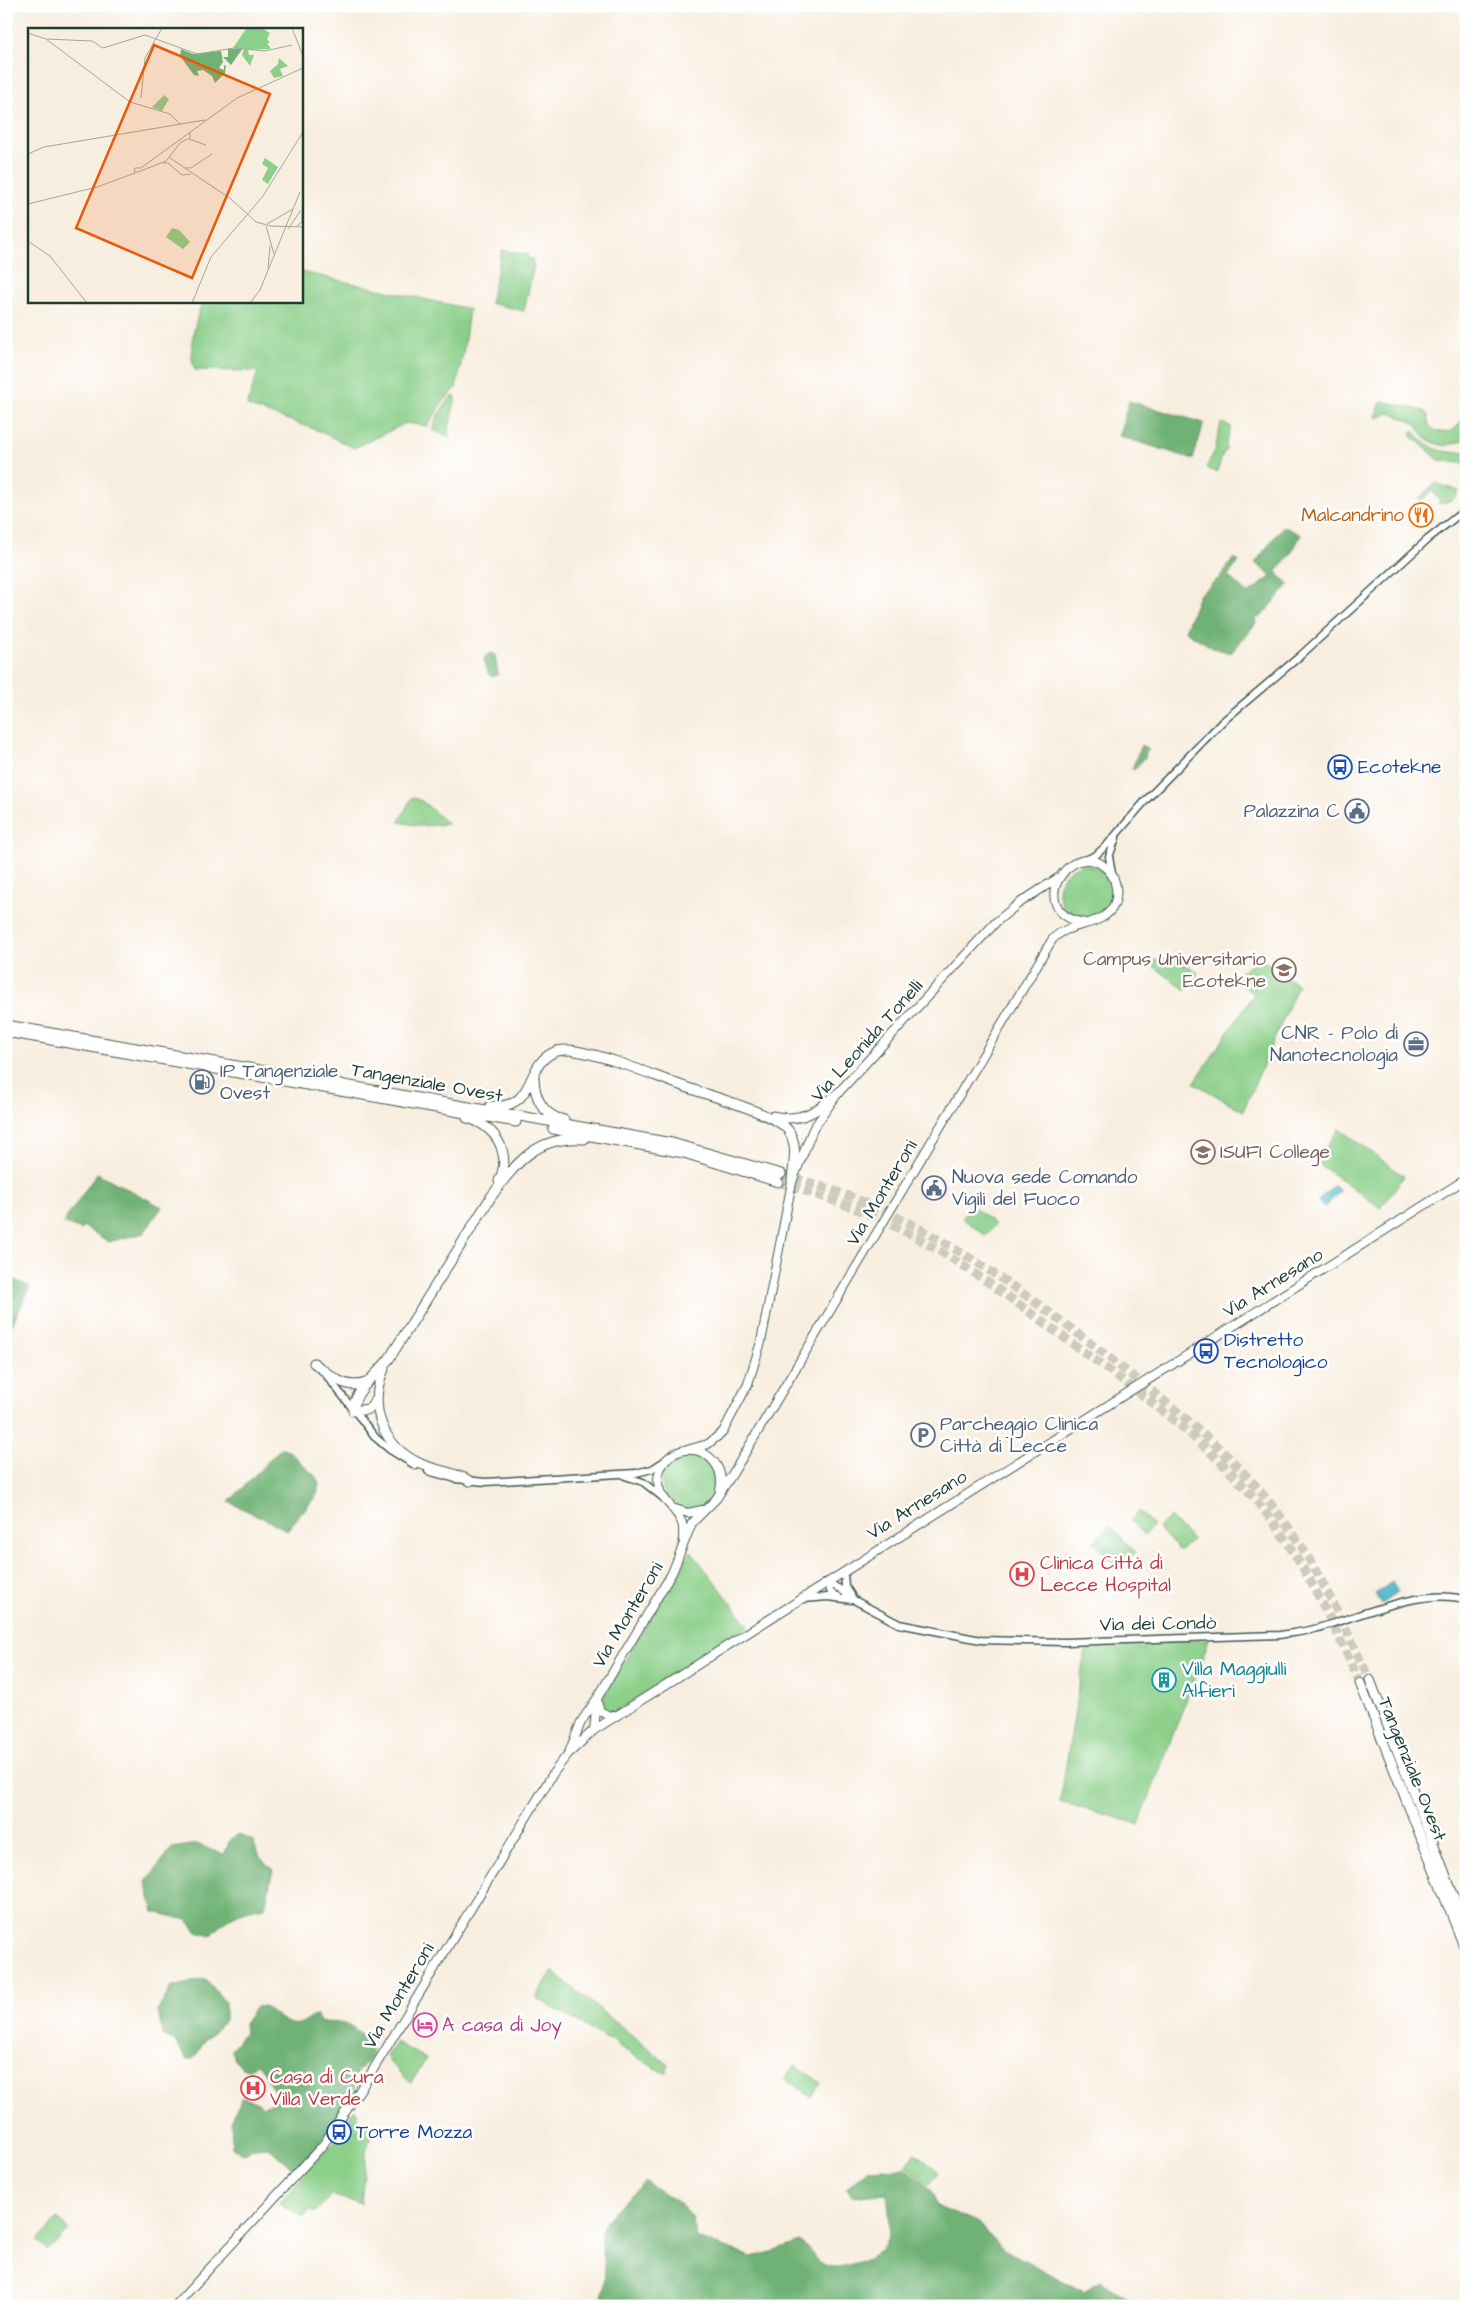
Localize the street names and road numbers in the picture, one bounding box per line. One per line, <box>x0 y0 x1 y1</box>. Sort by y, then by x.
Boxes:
street label: Via Leonida Tonelli <box>805 974 930 1108</box>
street label: Tangenziale Ovest <box>349 1056 505 1111</box>
street label: Via Monteroni <box>840 1135 924 1251</box>
street label: Via Arnesano <box>1218 1241 1329 1325</box>
street label: Via Arnesano <box>862 1463 973 1547</box>
street label: Via Monteroni <box>586 1557 670 1673</box>
street label: Via dei Condò <box>1099 1609 1217 1639</box>
street label: Tangenziale Ovest <box>1370 1693 1453 1846</box>
street label: Via Monteroni <box>357 1938 441 2054</box>

